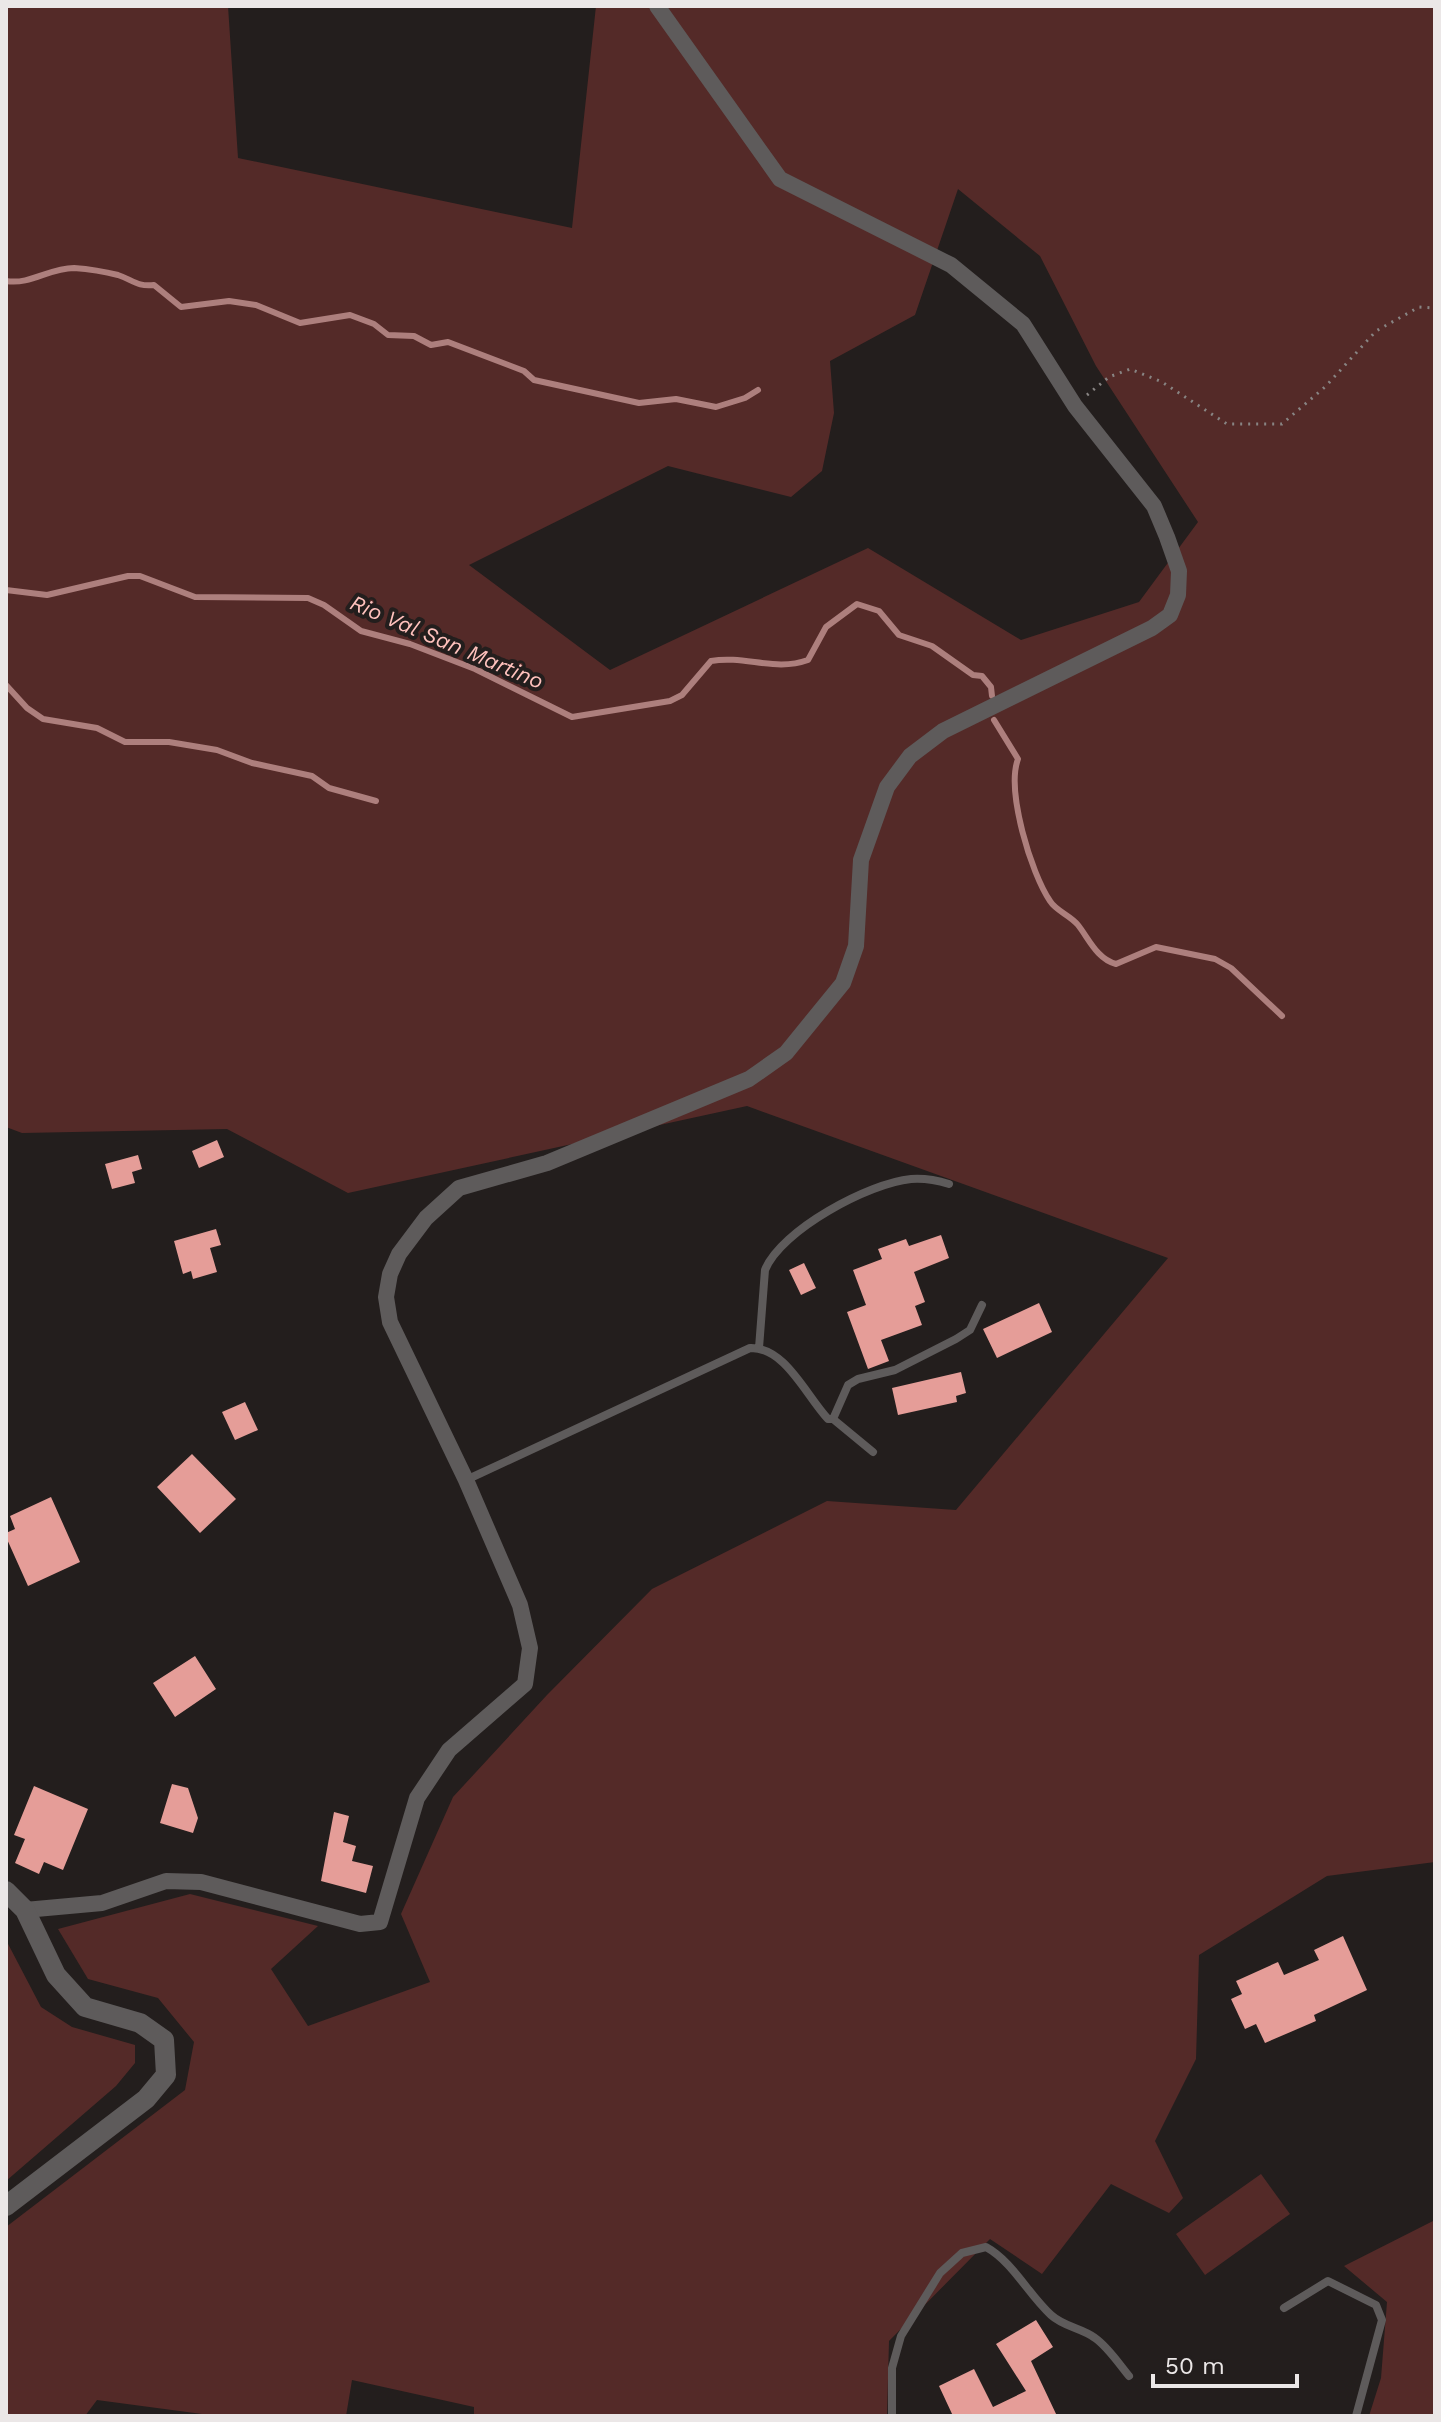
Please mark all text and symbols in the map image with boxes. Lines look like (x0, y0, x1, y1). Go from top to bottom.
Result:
water label: Rio Val San Martino (347, 590, 547, 694)
scale bar (1153, 2338, 1297, 2388)
text: 50 m (1165, 2352, 1225, 2380)

